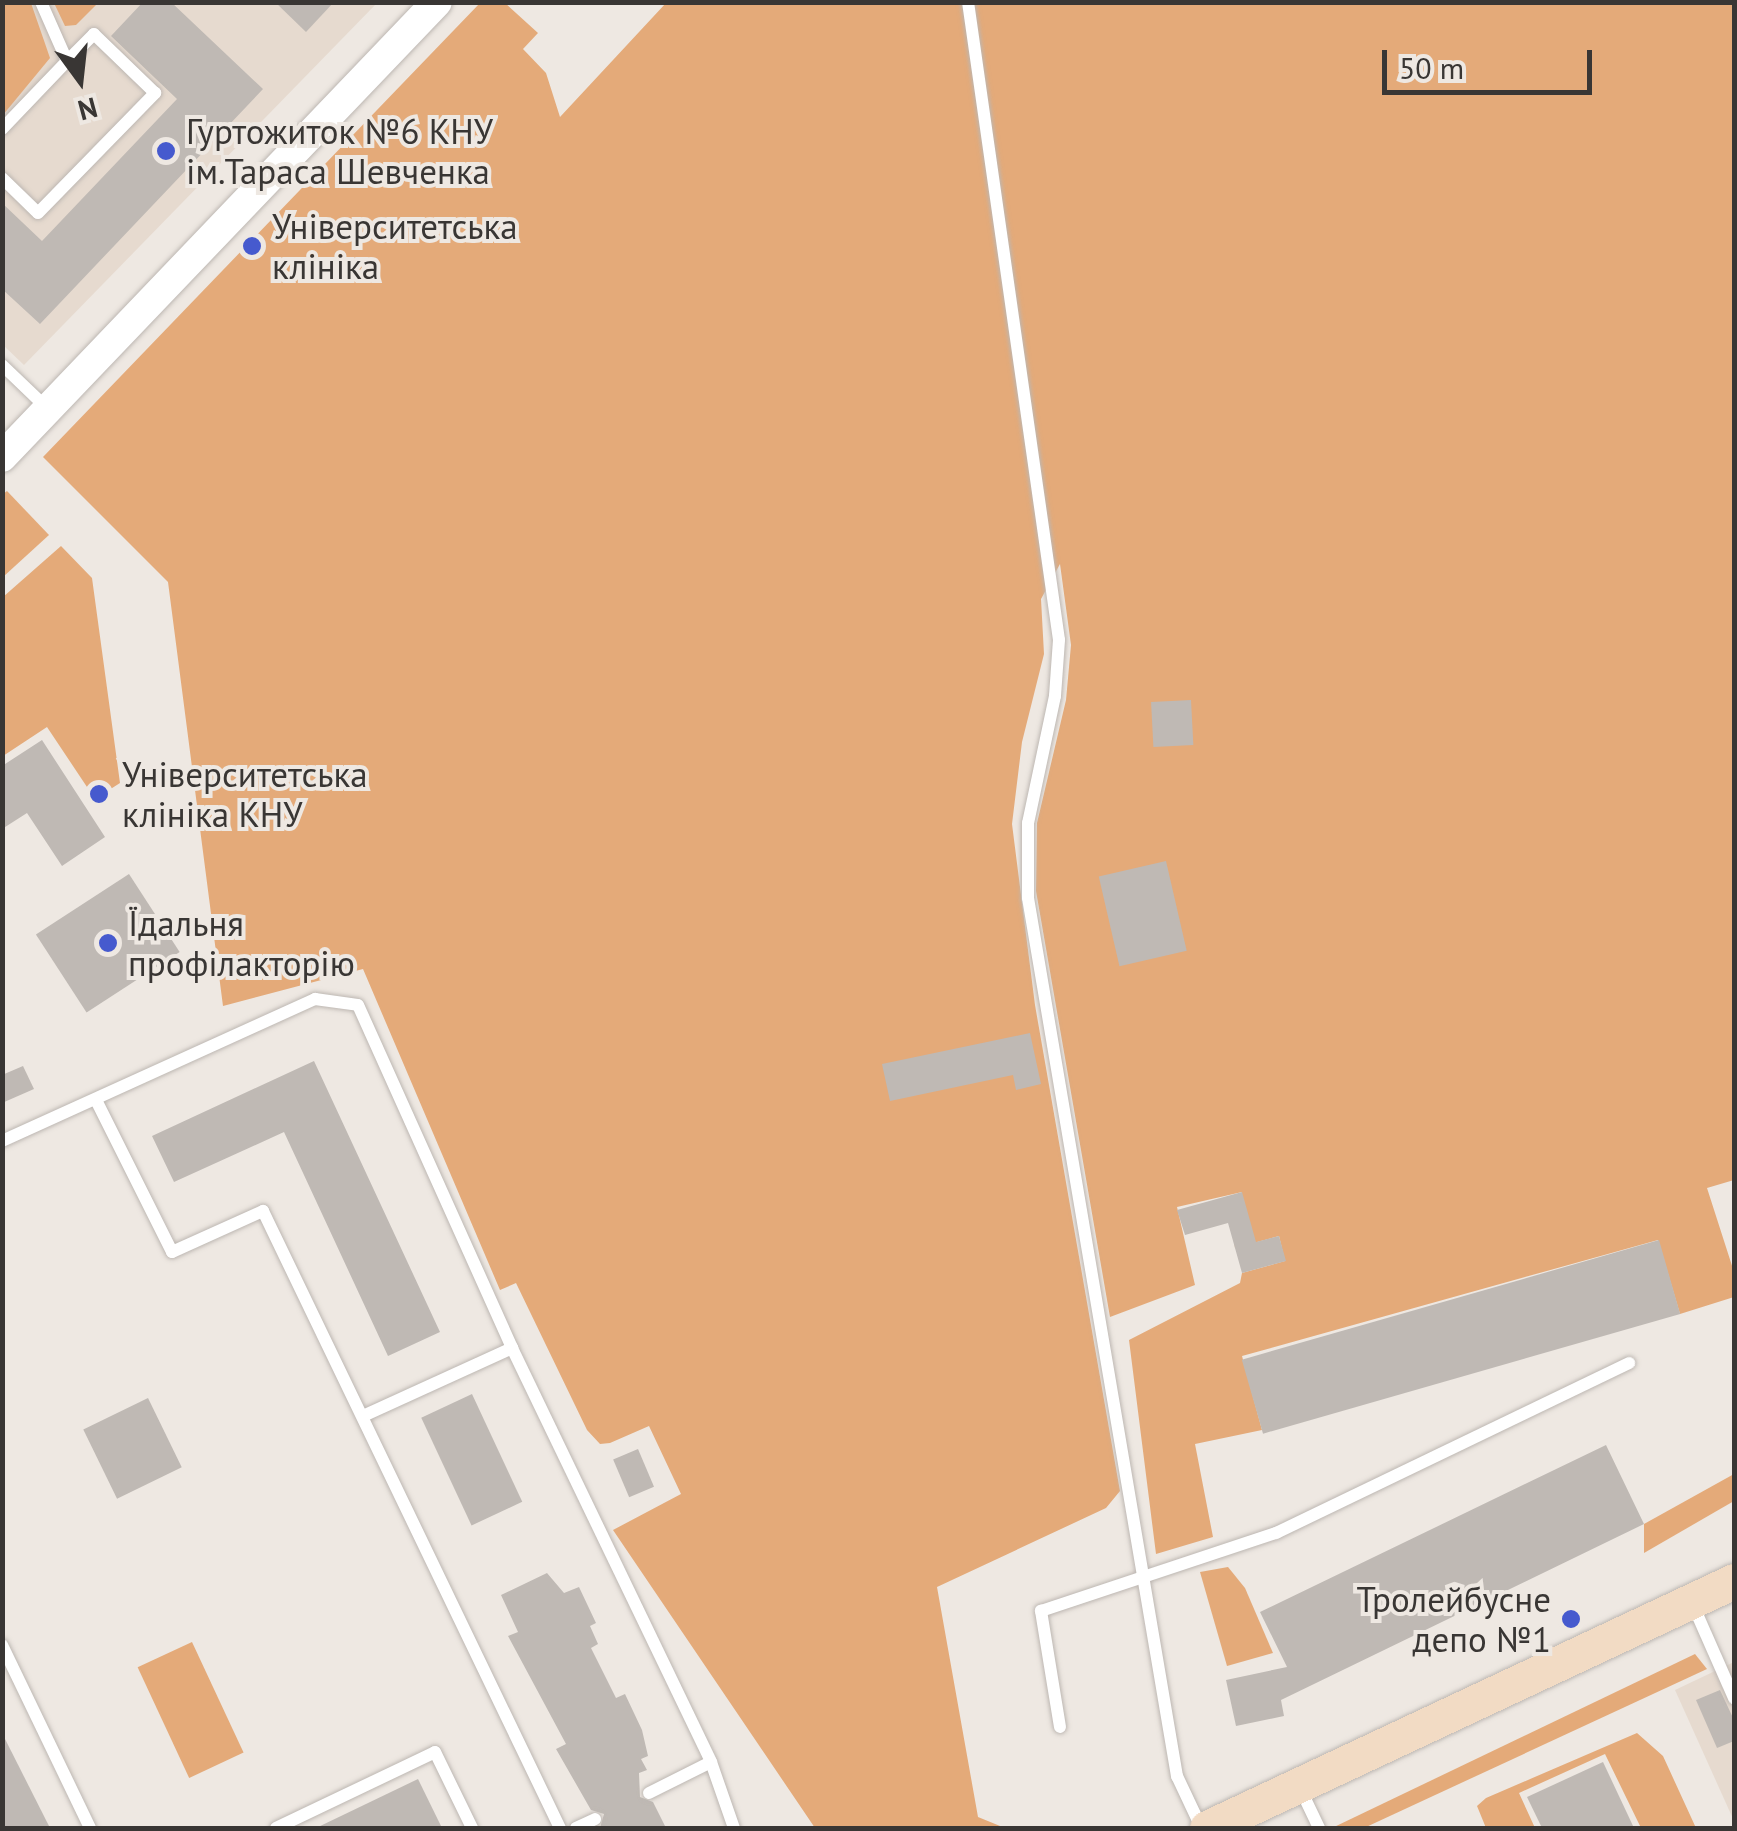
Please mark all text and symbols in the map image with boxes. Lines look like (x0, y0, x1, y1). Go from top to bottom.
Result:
north arrow (30, 30, 130, 130)
scale bar (1387, 30, 1597, 92)
text: 50 m (1399, 48, 1464, 87)
text: N (74, 89, 102, 130)
place label: Гуртожиток №6 КНУ ім.Тараса Шевченка (186, 110, 493, 192)
marker: Гуртожиток №6 КНУ ім.Тараса Шевченка (155, 140, 177, 162)
place label: Університетська клініка (272, 205, 518, 287)
marker: Університетська клініка (241, 235, 263, 257)
place label: Університетська клініка КНУ (122, 753, 368, 835)
marker: Університетська клініка КНУ (86, 781, 112, 807)
place label: Їдальня профілакторію (128, 902, 355, 984)
marker: Їдальня профілакторію (97, 932, 119, 954)
place label: Тролейбусне депо №1 (1357, 1578, 1551, 1660)
marker: Тролейбусне депо №1 (1560, 1608, 1582, 1630)

